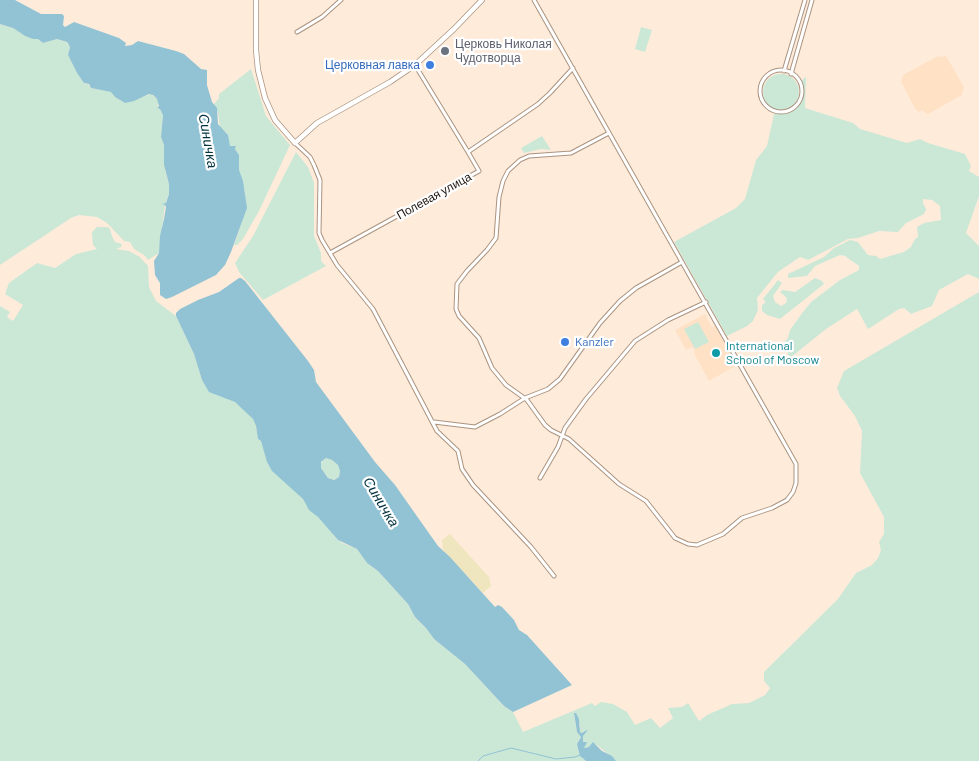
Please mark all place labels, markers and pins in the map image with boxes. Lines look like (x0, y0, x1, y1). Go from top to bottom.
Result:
place label: Церковь Николая Чудотворца (455, 37, 552, 65)
marker: Церковь Николая Чудотворца (439, 45, 451, 57)
place label: Церковная лавка (325, 58, 420, 72)
marker: Церковная лавка (424, 59, 436, 71)
place label: Kanzler (575, 335, 614, 349)
marker: Kanzler (559, 336, 571, 348)
place label: International School of Moscow (726, 339, 819, 367)
marker: International School of Moscow (710, 347, 722, 359)

